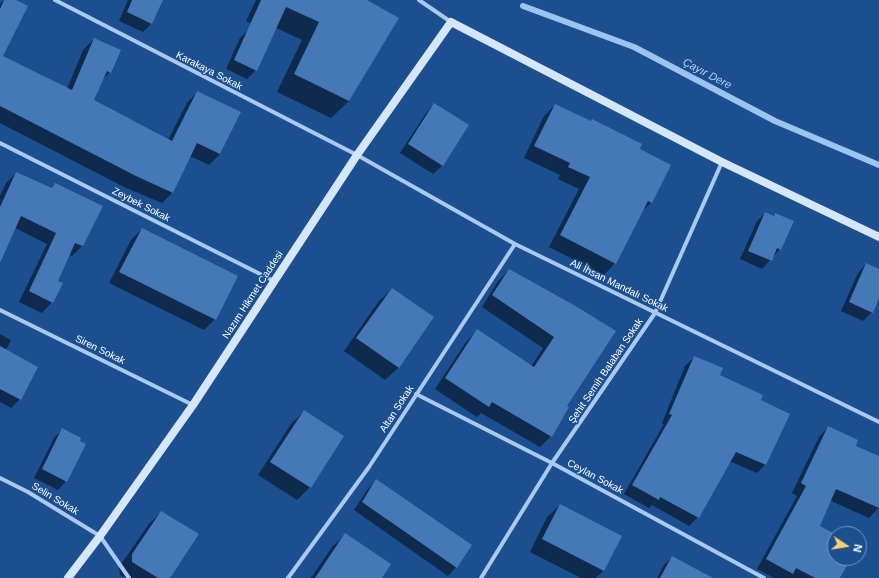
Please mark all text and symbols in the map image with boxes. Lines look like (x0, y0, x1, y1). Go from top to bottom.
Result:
street label: Karakaya Sokak (174, 49, 244, 93)
water label: Çayır Dere (680, 56, 734, 92)
street label: Zeybek Sokak (110, 185, 172, 225)
street label: Nazım Hikmet Caddesi (220, 249, 286, 341)
street label: Ali İhsan Mandalı Sokak (568, 257, 670, 315)
street label: Şehit Semih Balaban Sokak (566, 316, 646, 426)
street label: Siren Sokak (73, 333, 127, 367)
street label: Altan Sokak (377, 383, 417, 435)
street label: Ceylan Sokak (565, 457, 625, 497)
street label: Selin Sokak (29, 480, 81, 518)
north arrow (827, 526, 867, 566)
text: N (851, 543, 864, 553)

